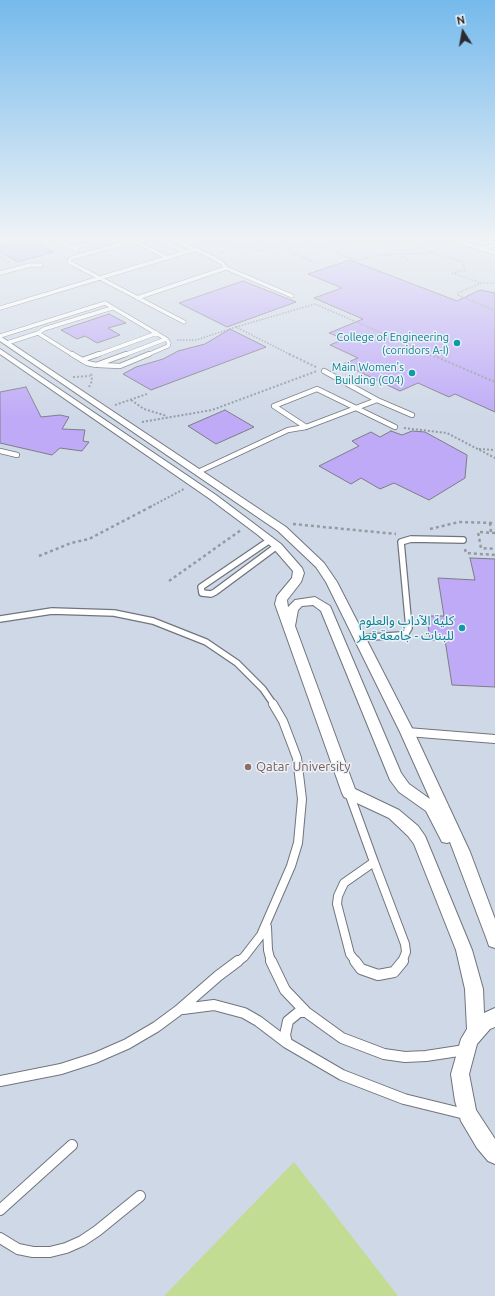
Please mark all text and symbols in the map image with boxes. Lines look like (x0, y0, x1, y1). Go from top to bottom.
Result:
north arrow (443, 12, 483, 52)
text: N (456, 14, 466, 27)
place label: College of Engineering (corridors A-I) (337, 330, 449, 356)
marker: College of Engineering (corridors A-I) (452, 338, 462, 348)
place label: Main Women's Building (C04) (332, 360, 404, 386)
marker: Main Women's Building (C04) (407, 368, 417, 378)
place label: كلية الآداب والعلوم للبنات - جامعة قطر (357, 613, 454, 644)
marker: كلية الآداب والعلوم للبنات - جامعة قطر (457, 623, 467, 633)
place label: Qatar University (256, 759, 350, 775)
marker: Qatar University (243, 762, 253, 772)

